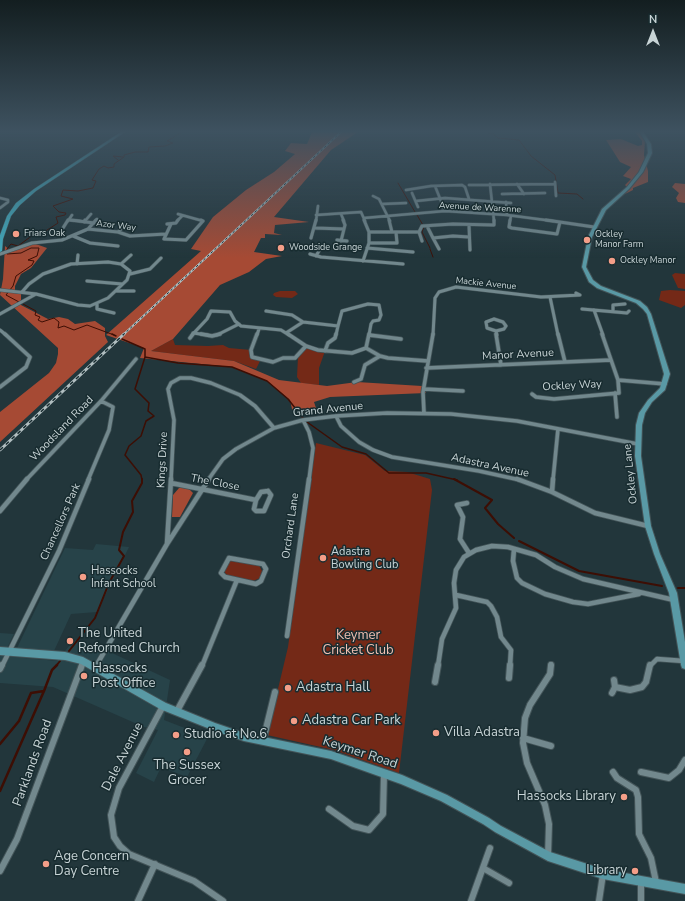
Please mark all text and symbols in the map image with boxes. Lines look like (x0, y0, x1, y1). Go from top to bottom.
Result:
north arrow (633, 12, 673, 52)
text: N (649, 12, 657, 27)
street label: Avenue de Warenne (439, 200, 521, 216)
street label: Azor Way (96, 218, 136, 234)
marker: Friars Oak (11, 229, 21, 239)
place label: Friars Oak (24, 229, 65, 239)
place label: Ockley Manor Farm (595, 230, 644, 251)
marker: Ockley Manor Farm (582, 235, 592, 245)
marker: Woodside Grange (276, 243, 286, 253)
place label: Woodside Grange (289, 243, 362, 253)
marker: Ockley Manor (607, 256, 617, 266)
place label: Ockley Manor (620, 256, 676, 266)
street label: Mackie Avenue (455, 275, 517, 293)
street label: Manor Avenue (482, 347, 554, 363)
street label: Ockley Way (542, 378, 602, 394)
street label: Woodsland Road (28, 394, 96, 464)
street label: Grand Avenue (292, 400, 364, 420)
street label: Kings Drive (155, 432, 171, 488)
street label: Ockley Lane (621, 443, 641, 505)
street label: Adastra Avenue (450, 451, 530, 481)
street label: The Close (189, 472, 241, 494)
street label: Chancellors Park (38, 481, 84, 563)
street label: Orchard Lane (280, 492, 302, 560)
place label: Adastra Bowling Club (331, 545, 398, 571)
marker: Adastra Bowling Club (318, 553, 328, 563)
place label: Hassocks Infant School (91, 564, 156, 590)
marker: Hassocks Infant School (78, 572, 88, 582)
place label: The United Reformed Church (78, 626, 180, 657)
park label: Keymer Cricket Club (322, 628, 394, 659)
marker: The United Reformed Church (65, 636, 75, 646)
place label: Hassocks Post Office (92, 661, 155, 692)
marker: Hassocks Post Office (79, 671, 89, 681)
place label: Adastra Hall (296, 680, 370, 696)
marker: Adastra Hall (283, 683, 293, 693)
place label: Adastra Car Park (302, 713, 401, 729)
marker: Adastra Car Park (289, 716, 299, 726)
street label: Parklands Road (10, 717, 56, 809)
street label: Dale Avenue (99, 720, 147, 794)
place label: Villa Adastra (444, 725, 520, 741)
place label: Studio at No.6 (184, 727, 267, 743)
marker: Villa Adastra (431, 728, 441, 738)
marker: Studio at No.6 (171, 730, 181, 740)
street label: Keymer Road (321, 734, 399, 772)
marker: The Sussex Grocer (182, 747, 192, 757)
place label: The Sussex Grocer (154, 758, 220, 789)
place label: Hassocks Library (517, 789, 616, 805)
marker: Hassocks Library (619, 792, 629, 802)
place label: Age Concern Day Centre (54, 849, 129, 880)
marker: Age Concern Day Centre (41, 859, 51, 869)
place label: Library (586, 863, 627, 879)
marker: Library (630, 866, 640, 876)

